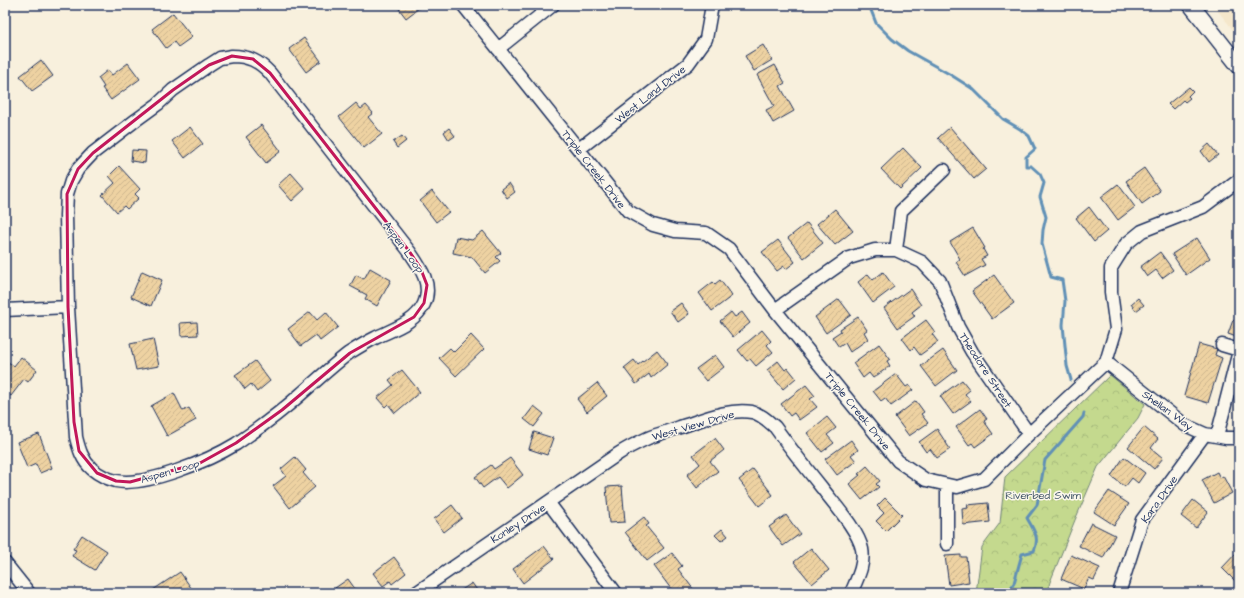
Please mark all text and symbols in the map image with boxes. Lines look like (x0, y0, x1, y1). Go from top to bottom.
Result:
street label: West Land Drive (612, 62, 689, 127)
street label: Triple Creek Drive (558, 127, 629, 212)
street label: Aspen Loop (380, 218, 427, 276)
street label: Theodore Street (956, 330, 1016, 411)
street label: Triple Creek Drive (821, 369, 894, 453)
street label: Shellan Way (1139, 387, 1196, 435)
street label: West View Drive (650, 407, 736, 444)
street label: Aspen Loop (139, 456, 201, 487)
street label: Kara Drive (1138, 472, 1181, 526)
park label: Riverbed Swim (1005, 488, 1081, 503)
street label: Konley Drive (488, 500, 549, 548)

